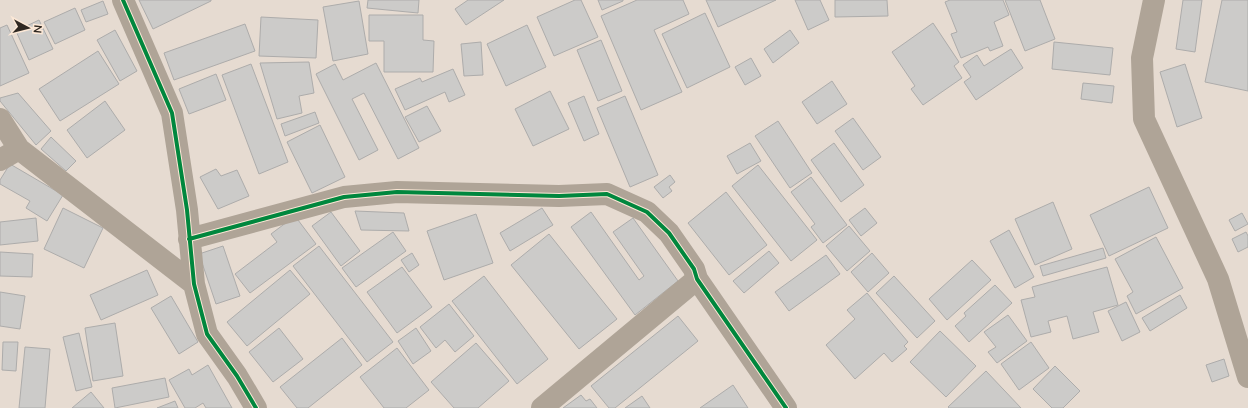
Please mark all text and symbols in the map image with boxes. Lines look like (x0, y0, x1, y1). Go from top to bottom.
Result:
north arrow (8, 8, 48, 48)
text: N (30, 24, 45, 34)

